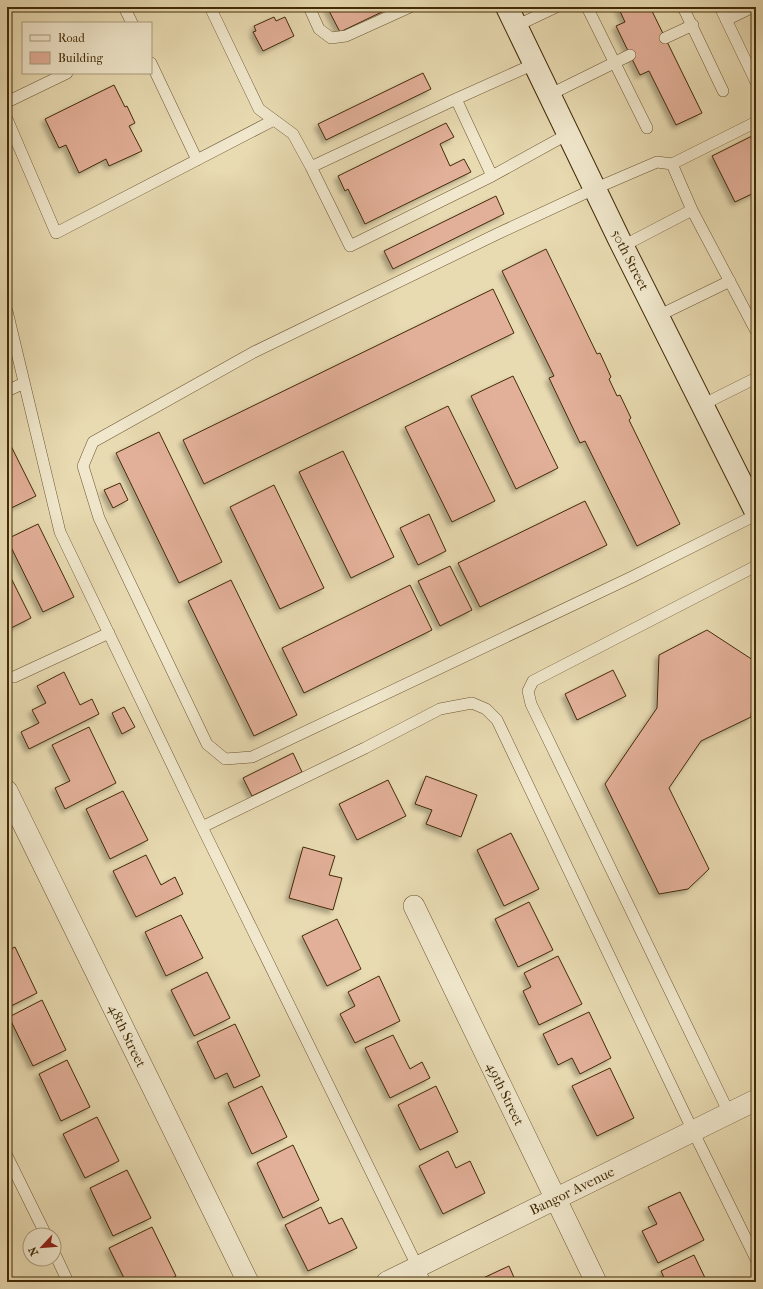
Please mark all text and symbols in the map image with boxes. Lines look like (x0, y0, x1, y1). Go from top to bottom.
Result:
legend (22, 22, 152, 74)
text: Road (58, 31, 85, 45)
text: Building (58, 51, 103, 65)
street label: 50th Street (607, 226, 653, 294)
street label: 48th Street (104, 1002, 150, 1070)
street label: 49th Street (482, 1060, 528, 1128)
street label: Bangor Avenue (527, 1163, 617, 1219)
north arrow (22, 1227, 62, 1267)
text: N (26, 1244, 41, 1258)

